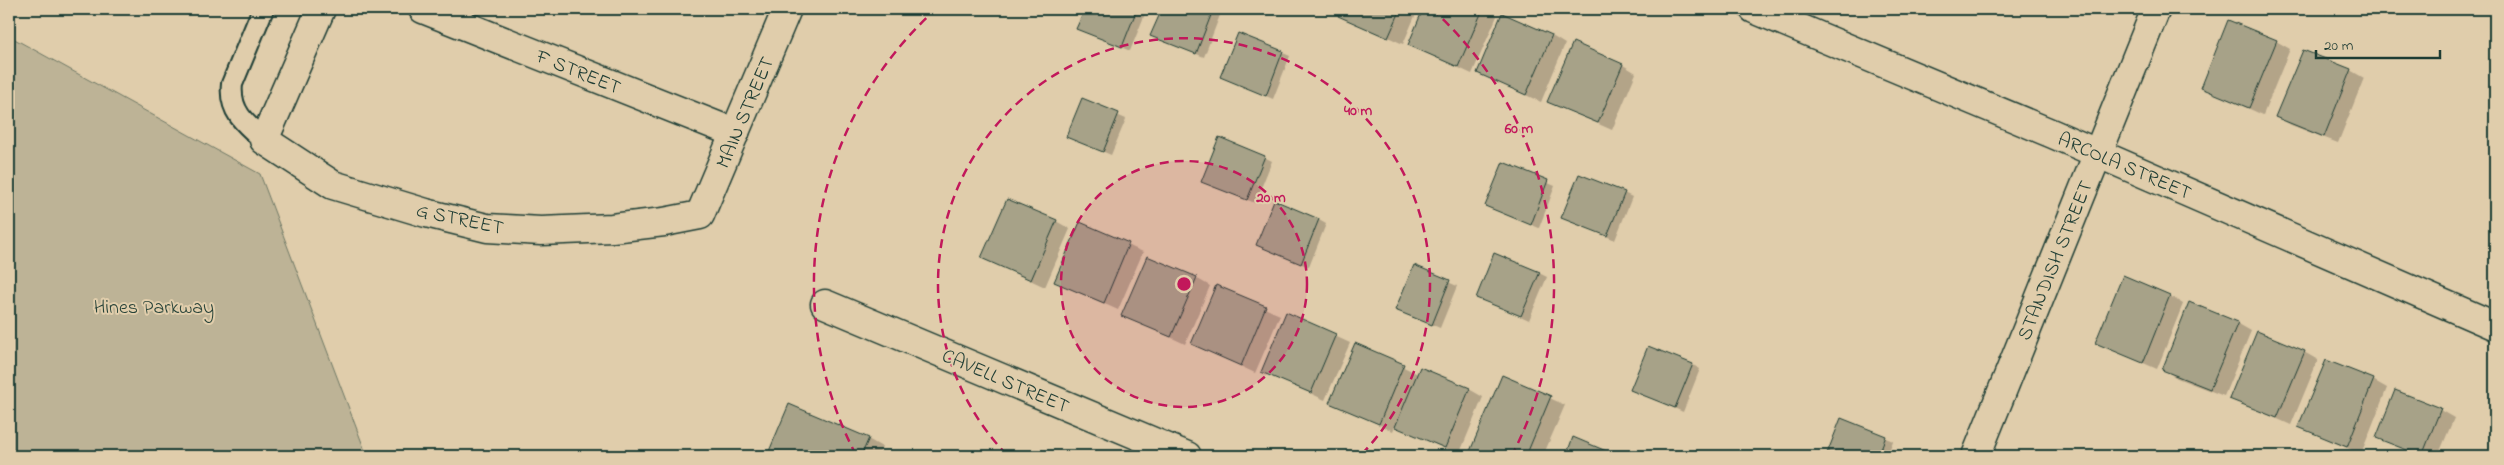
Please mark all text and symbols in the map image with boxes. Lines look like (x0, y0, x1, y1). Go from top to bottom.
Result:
scale bar (2316, 28, 2440, 60)
text: 20 m (2324, 35, 2354, 57)
street label: F STREET (530, 43, 625, 103)
street label: MAIN STREET (710, 53, 783, 173)
text: 40 m (1343, 100, 1372, 122)
text: 60 m (1504, 118, 1534, 140)
street label: ARCOLA STREET (2053, 126, 2195, 209)
street label: STANDISH STREET (2011, 177, 2102, 345)
text: 20 m (1255, 187, 1286, 209)
street label: G STREET (413, 197, 506, 244)
centre of rings (1175, 275, 1193, 293)
park label: Hines Parkway (94, 294, 214, 323)
street label: CAVELL STREET (937, 342, 1073, 422)

